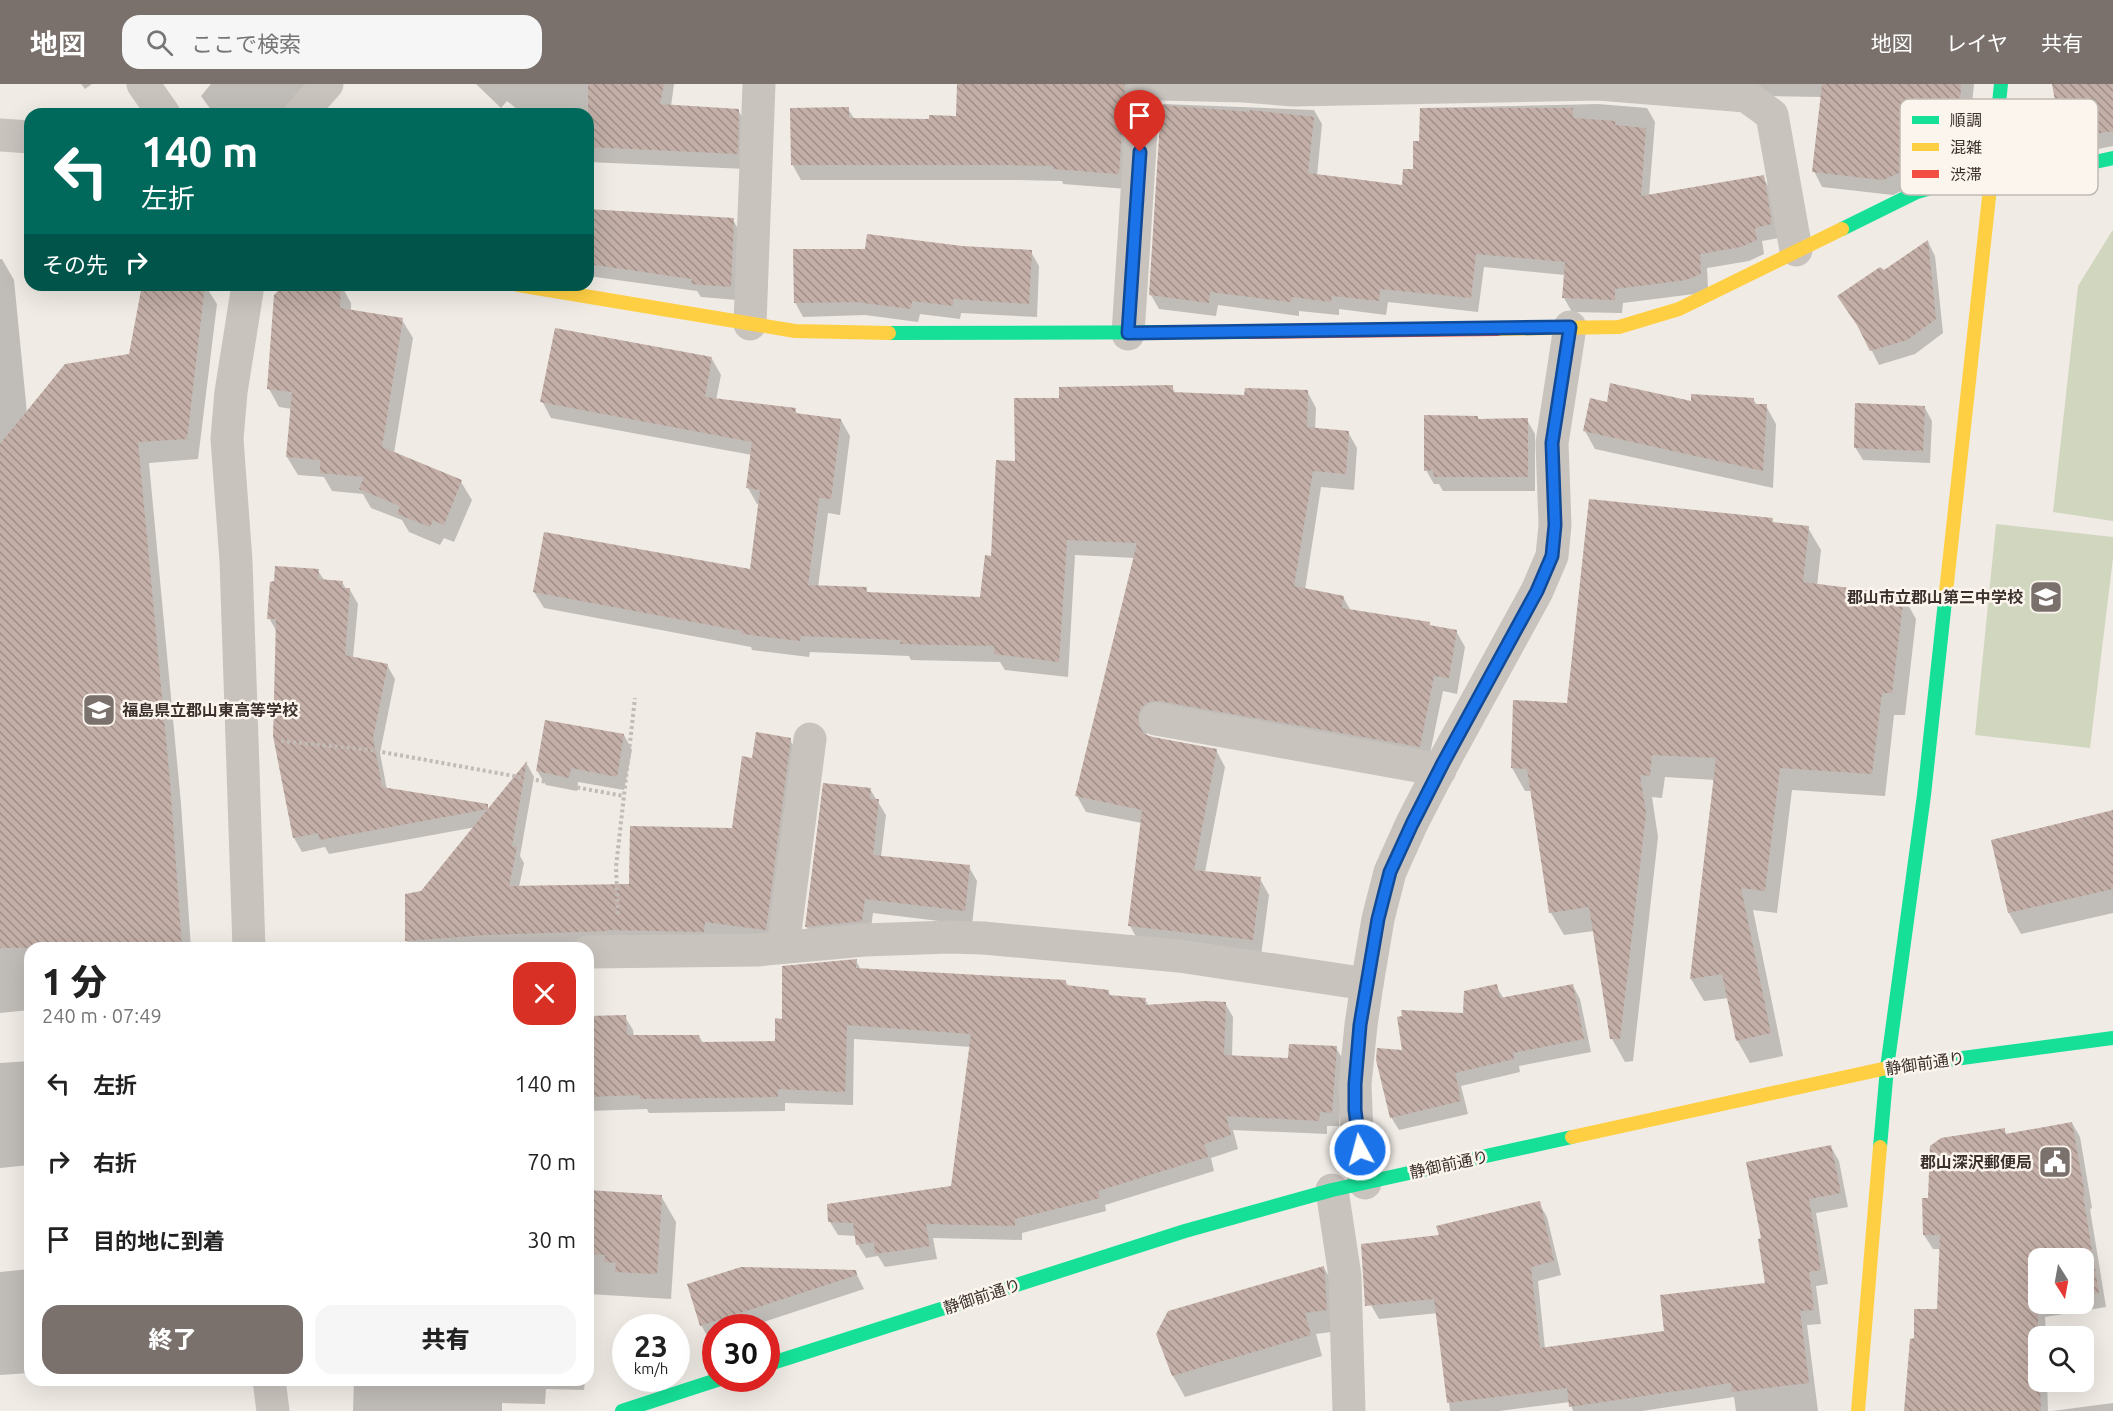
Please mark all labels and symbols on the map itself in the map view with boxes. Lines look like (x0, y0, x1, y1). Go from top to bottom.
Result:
pin (1114, 90, 1165, 152)
legend (1900, 99, 2098, 195)
text: 順調 (1950, 111, 1982, 129)
text: 混雑 (1950, 138, 1982, 156)
text: 渋滞 (1950, 165, 1982, 183)
school or university icon: 郡山市立郡山第三中学校 (2028, 579, 2064, 615)
place label: 郡山市立郡山第三中学校 (1847, 588, 2023, 606)
school or university icon: 福島県立郡山東高等学校 (81, 692, 117, 728)
place label: 福島県立郡山東高等学校 (122, 701, 298, 719)
street label: 静御前通り (1884, 1049, 1966, 1077)
position arrow (1328, 1118, 1392, 1182)
public building icon: 郡山深沢郵便局 (2037, 1144, 2073, 1180)
street label: 静御前通り (1408, 1147, 1490, 1181)
place label: 郡山深沢郵便局 (1920, 1153, 2032, 1171)
north arrow (2028, 1248, 2094, 1314)
street label: 静御前通り (941, 1275, 1023, 1317)
speed limit sign: 30 (702, 1314, 780, 1392)

